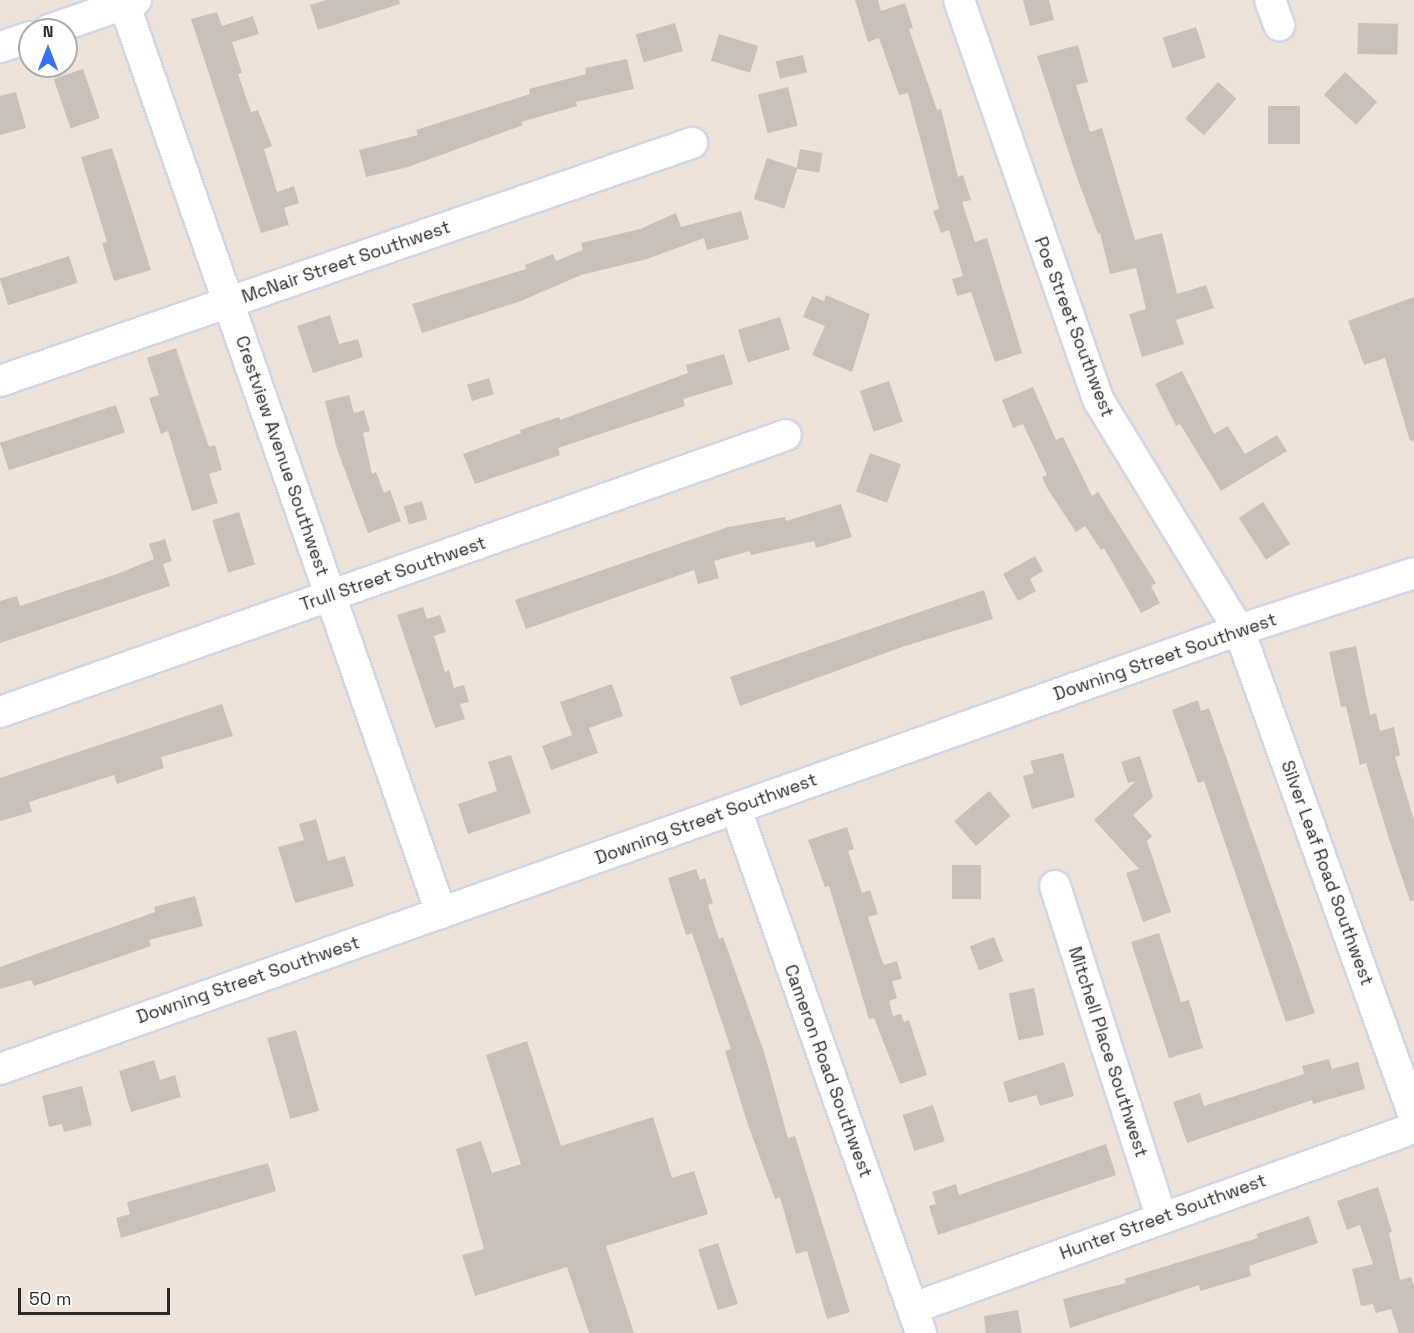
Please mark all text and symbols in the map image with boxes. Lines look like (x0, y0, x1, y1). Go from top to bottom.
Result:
north arrow (18, 18, 78, 78)
text: N (43, 21, 53, 42)
street label: McNair Street Southwest (239, 216, 453, 308)
street label: Poe Street Southwest (1030, 234, 1118, 420)
street label: Crestview Avenue Southwest (231, 333, 333, 579)
street label: Trull Street Southwest (297, 532, 489, 616)
street label: Downing Street Southwest (1051, 609, 1279, 705)
street label: Silver Leaf Road Southwest (1276, 758, 1378, 988)
street label: Downing Street Southwest (592, 769, 820, 869)
street label: Downing Street Southwest (134, 932, 362, 1028)
street label: Mitchell Place Southwest (1064, 944, 1152, 1160)
street label: Cameron Road Southwest (779, 962, 877, 1180)
street label: Hunter Street Southwest (1057, 1170, 1269, 1264)
scale bar (21, 1276, 172, 1314)
text: 50 m (29, 1287, 71, 1310)

